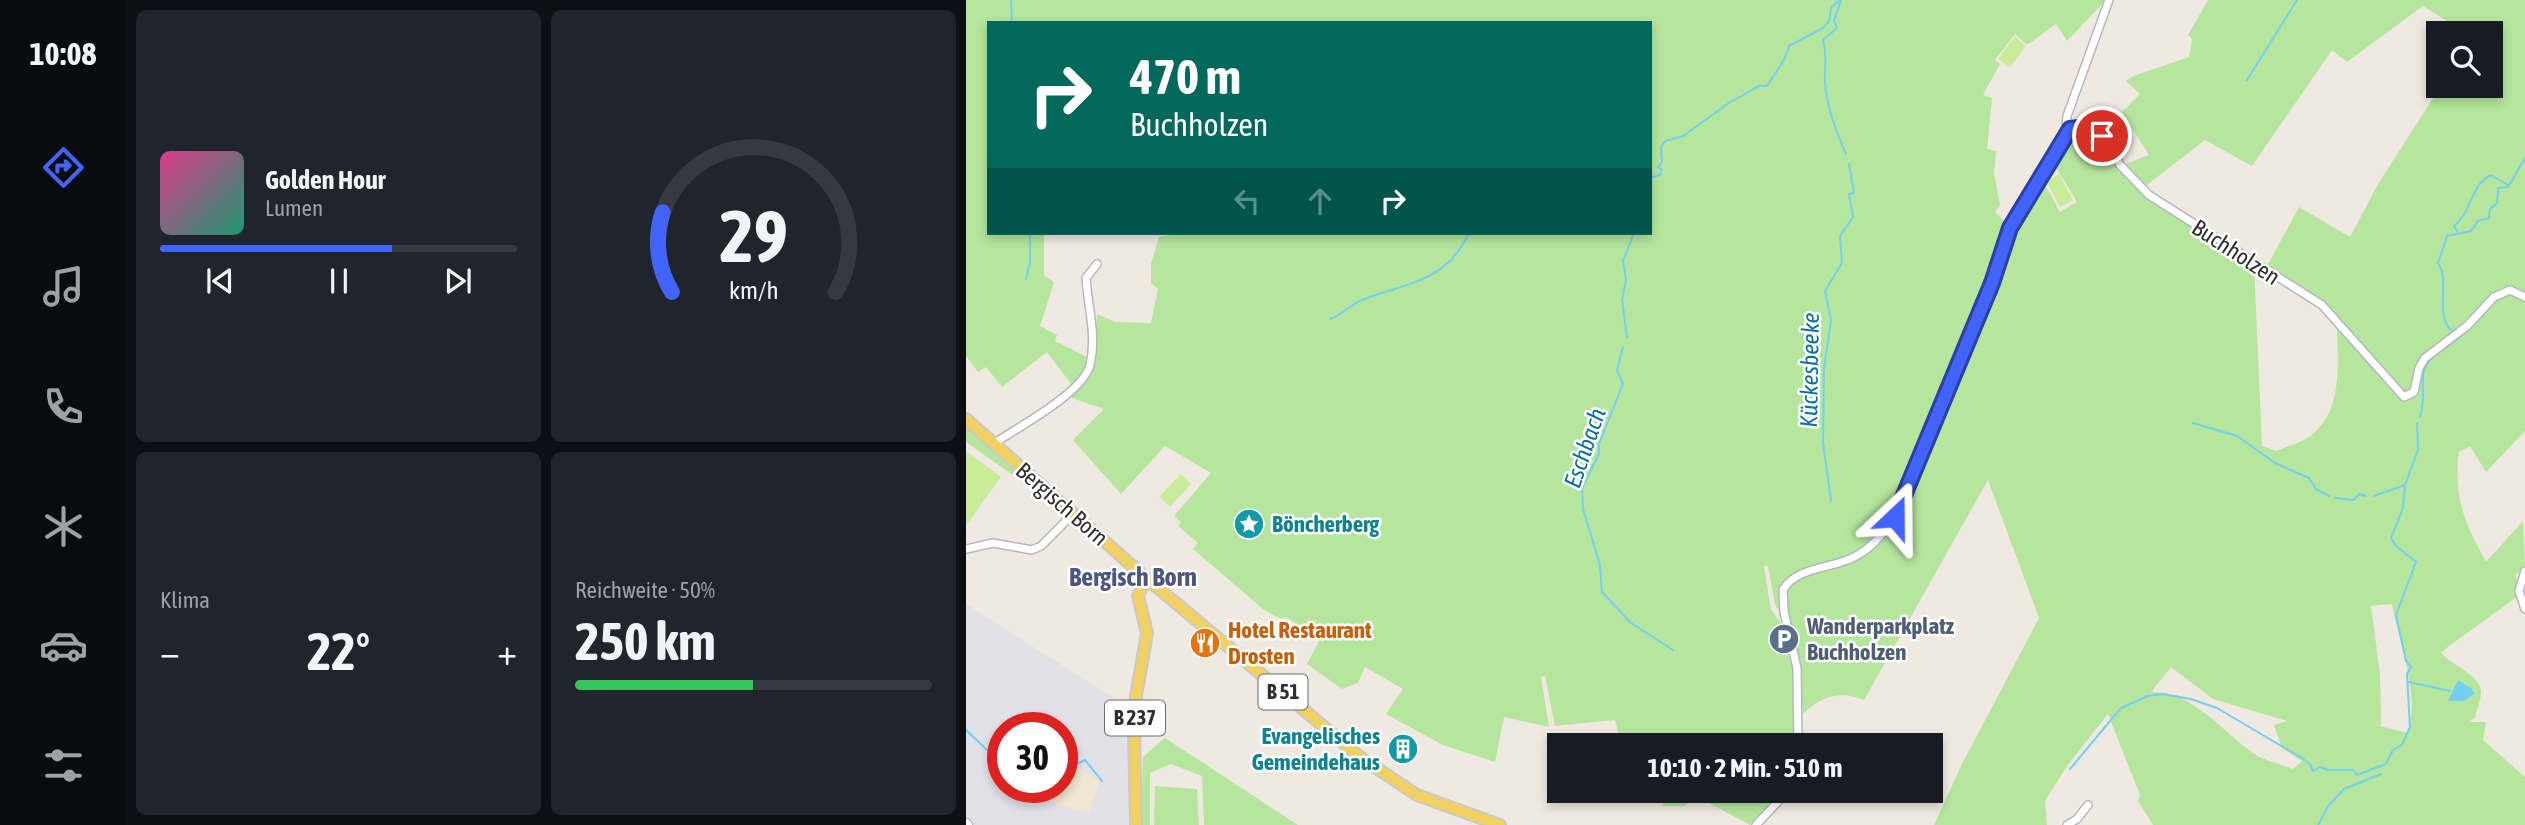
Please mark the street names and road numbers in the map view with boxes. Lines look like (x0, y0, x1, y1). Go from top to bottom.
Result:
street label: Buchholzen (2187, 214, 2285, 290)
street label: Bergisch Born (1011, 457, 1113, 551)
road number: B 51 (1258, 674, 1308, 710)
road number: B 237 (1105, 700, 1165, 736)

